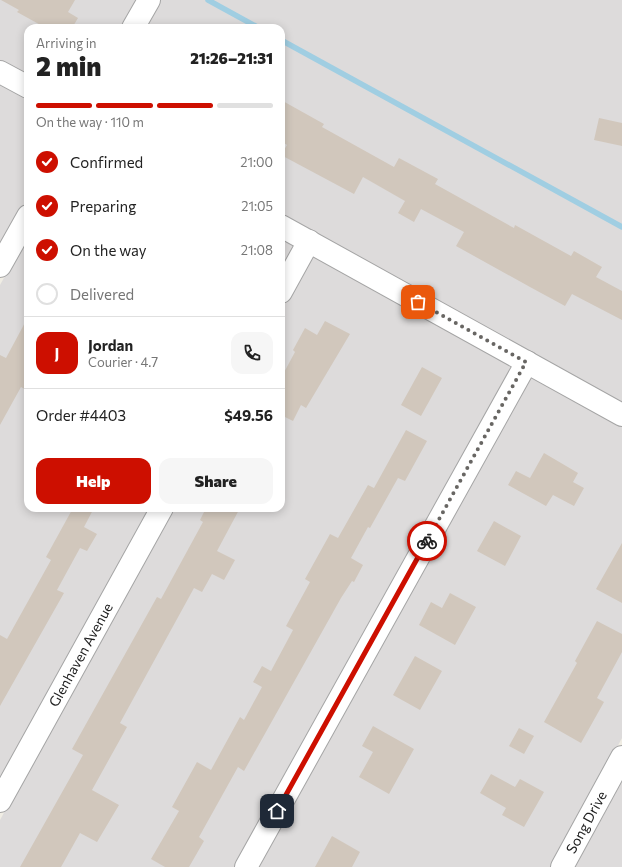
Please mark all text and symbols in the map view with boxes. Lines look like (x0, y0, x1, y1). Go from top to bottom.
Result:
text: Arriving in (36, 35, 96, 51)
text: 21:26–21:31 (190, 49, 273, 67)
text: 2 min (36, 50, 101, 81)
text: On the way · 110 m (36, 114, 144, 130)
icon: check (36, 151, 58, 173)
text: Confirmed (70, 153, 143, 171)
text: 21:00 (240, 154, 273, 170)
icon: check (36, 195, 58, 217)
text: Preparing (70, 197, 136, 215)
text: 21:05 (241, 198, 273, 214)
icon: check (36, 239, 58, 261)
text: On the way (70, 241, 147, 259)
text: 21:08 (241, 242, 273, 258)
text: Delivered (70, 285, 134, 303)
pin (401, 285, 435, 319)
icon: bag (407, 291, 429, 313)
button: phone (231, 332, 273, 374)
text: Jordan (88, 336, 133, 354)
text: J (55, 344, 59, 362)
text: Courier · 4.7 (88, 354, 158, 370)
text: Order #4403 (36, 406, 126, 424)
text: $49.56 (224, 406, 273, 424)
button: Help (36, 458, 151, 504)
button: Share (159, 458, 273, 504)
courier (407, 521, 447, 561)
icon: bike (416, 530, 438, 552)
street label: Glenhaven Avenue (45, 600, 116, 710)
street label: Song Drive (562, 788, 610, 856)
pin (260, 794, 294, 828)
icon: home (266, 800, 288, 822)

